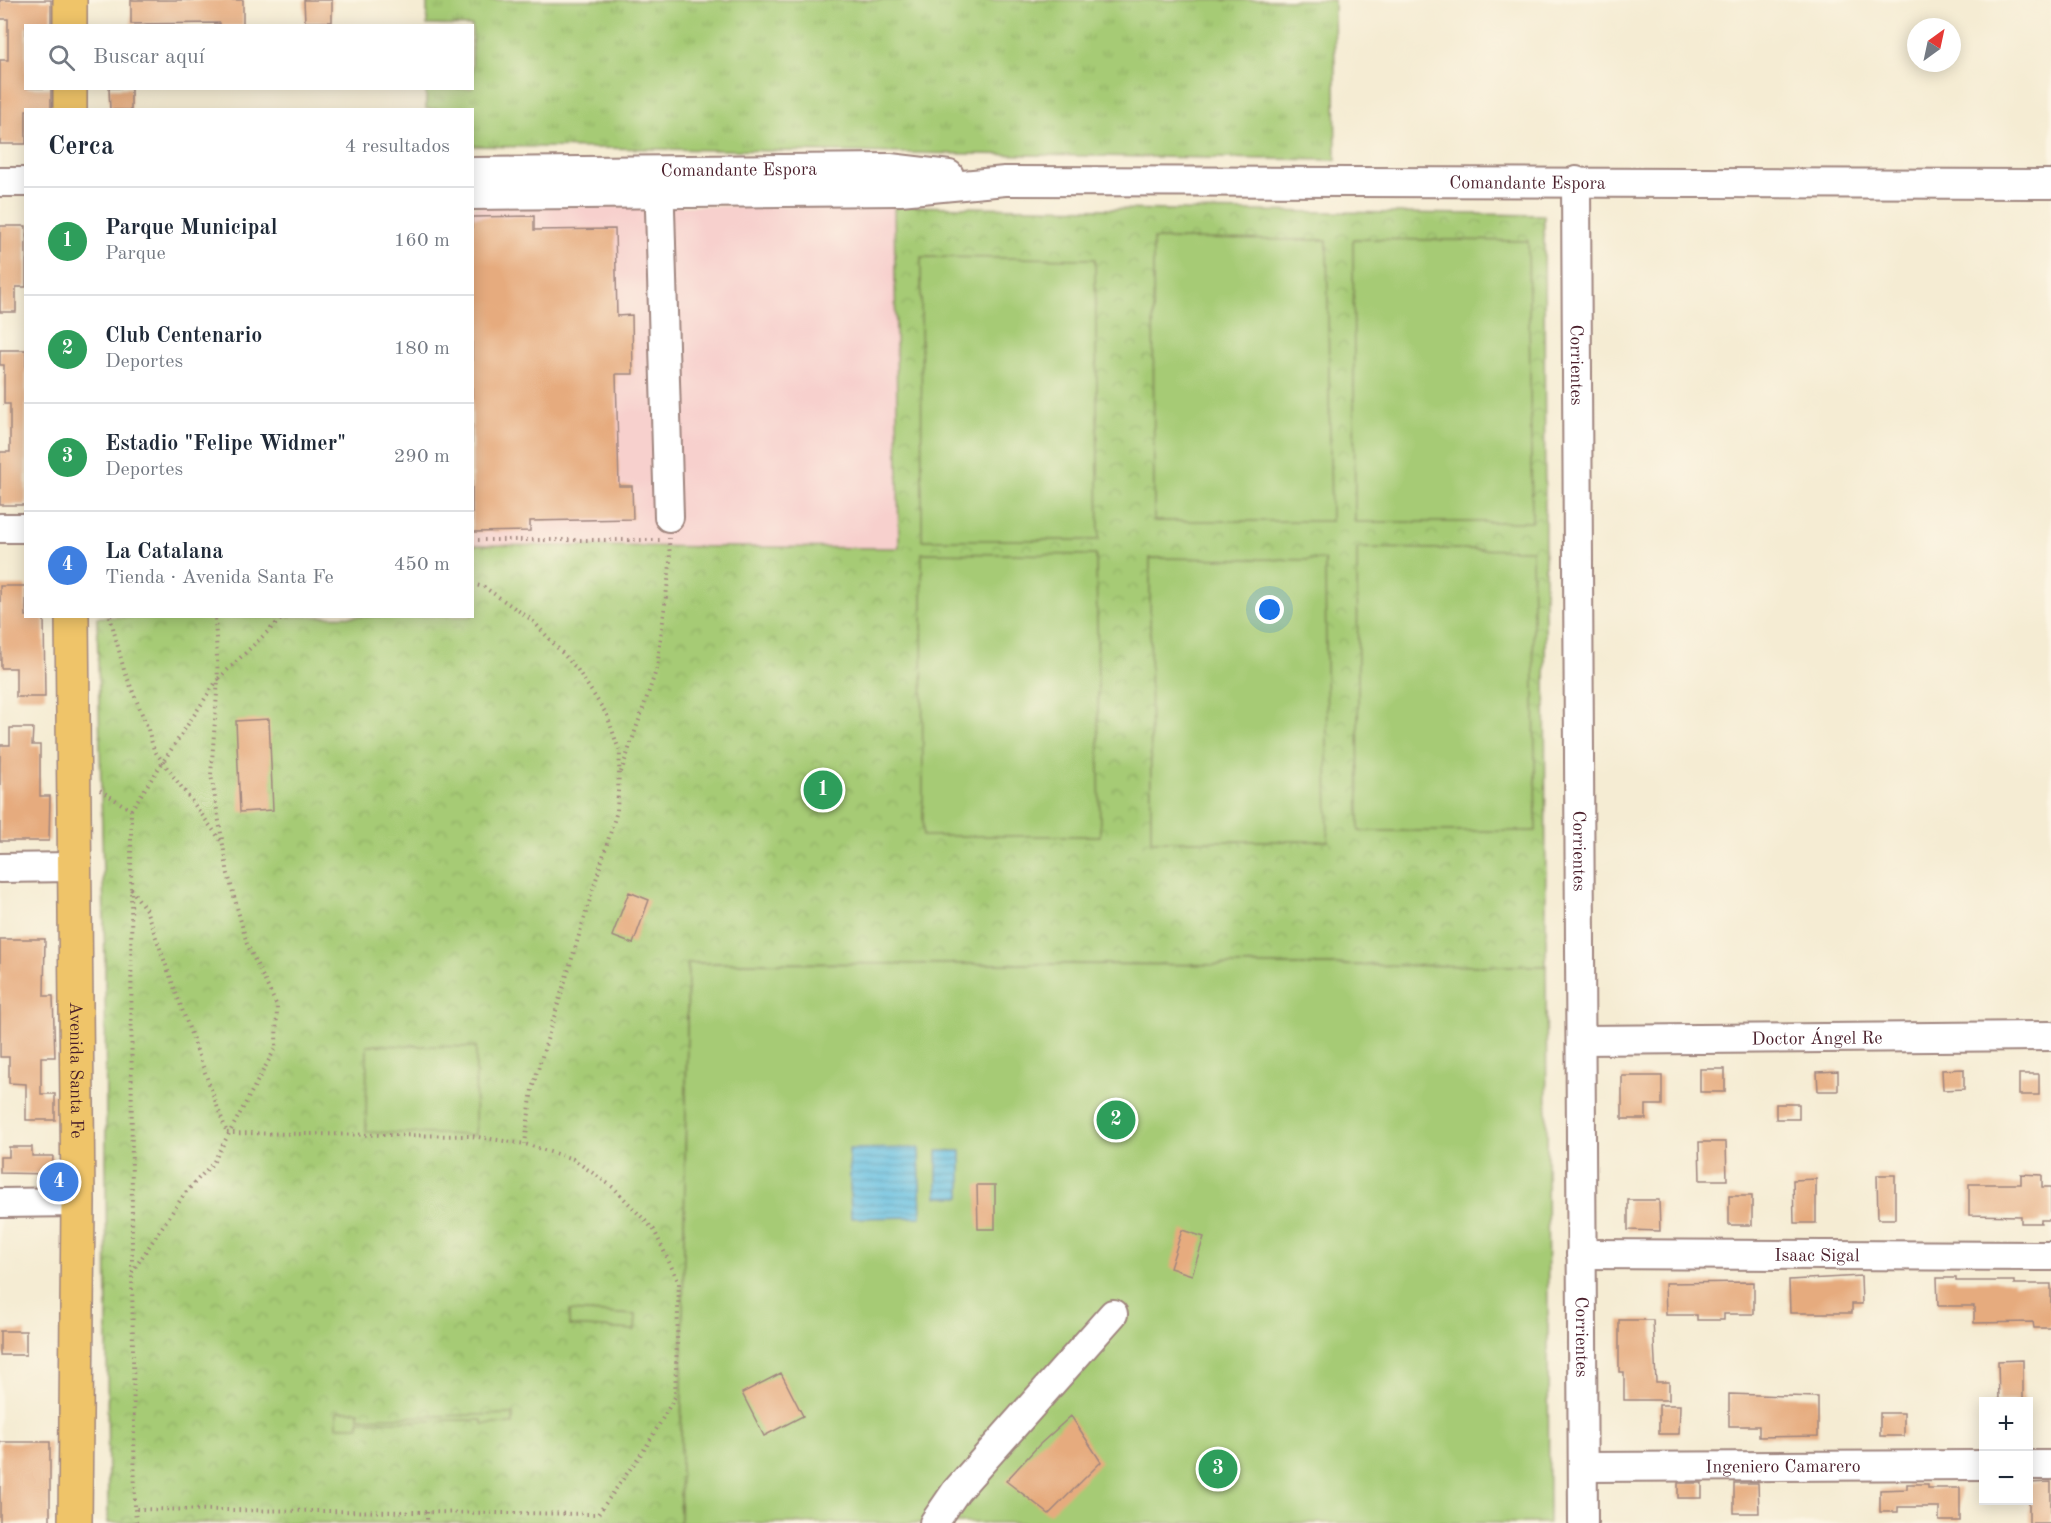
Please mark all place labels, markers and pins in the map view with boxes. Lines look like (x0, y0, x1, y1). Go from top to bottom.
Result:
pin: 1 (804, 768, 842, 812)
pin: 2 (1096, 1098, 1136, 1142)
pin: 4 (40, 1160, 78, 1204)
pin: 3 (1198, 1446, 1238, 1492)

